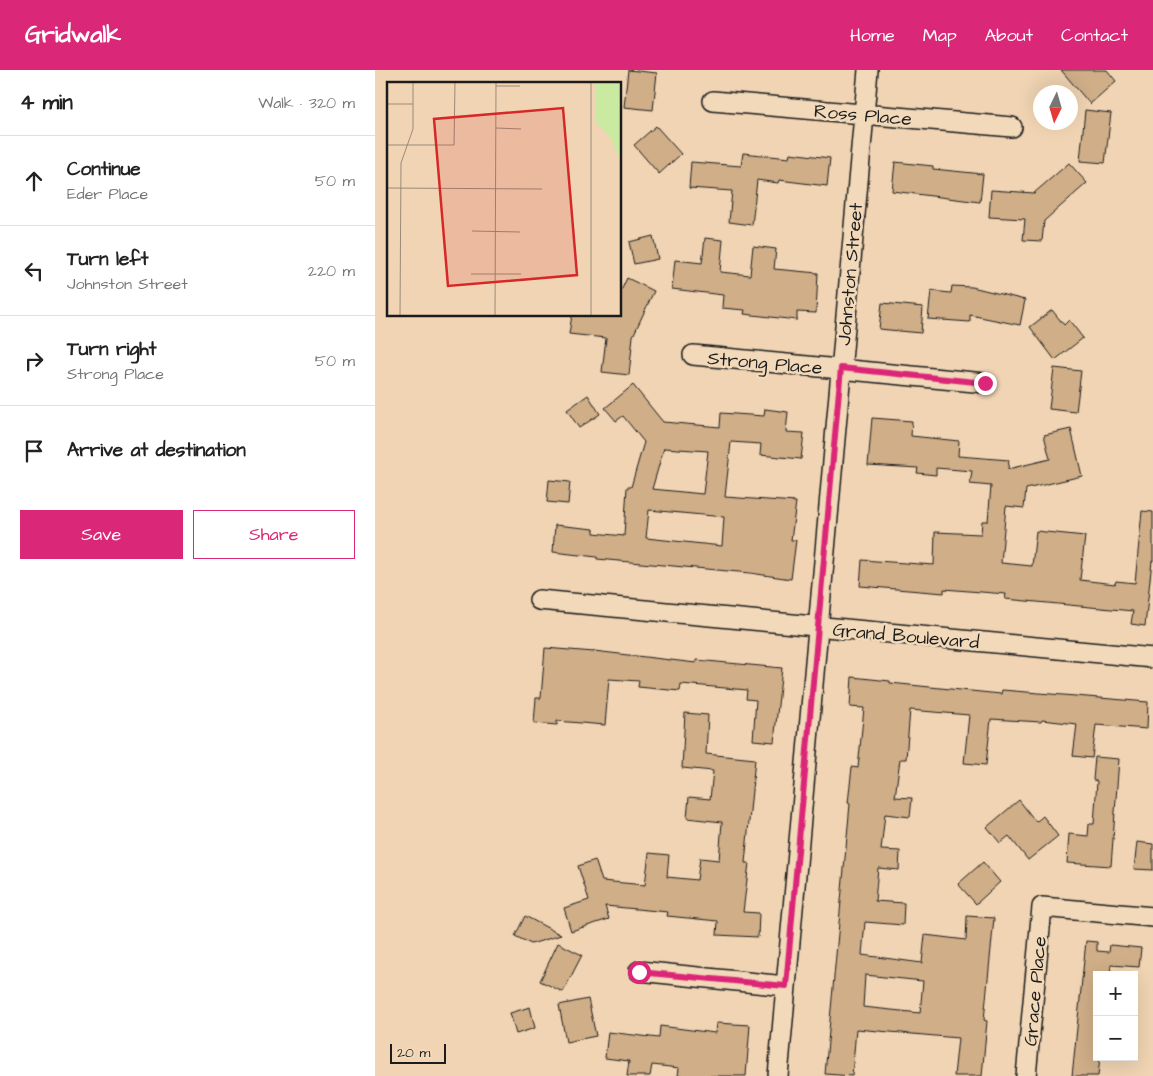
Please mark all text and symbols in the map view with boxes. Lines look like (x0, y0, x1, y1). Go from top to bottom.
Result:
text: Gridwalk (25, 18, 121, 52)
text: Home (850, 23, 895, 48)
text: Map (923, 23, 957, 48)
text: About (985, 23, 1033, 48)
text: Contact (1061, 23, 1128, 48)
inset map (387, 82, 621, 316)
north arrow (1033, 85, 1078, 130)
text: 4 min (20, 88, 73, 117)
text: Walk · 320 m (258, 92, 355, 114)
street label: Ross Place (813, 98, 913, 133)
text: Continue (67, 156, 141, 183)
icon: ahead (20, 167, 48, 195)
text: 50 m (315, 170, 355, 192)
text: Eder Place (67, 183, 148, 205)
street label: Johnston Street (831, 201, 870, 347)
text: Turn left (67, 246, 148, 273)
icon: left (20, 257, 48, 285)
text: 220 m (308, 260, 355, 282)
text: Johnston Street (67, 273, 188, 295)
text: Turn right (67, 336, 156, 363)
street label: Strong Place (706, 345, 823, 383)
icon: right (20, 347, 48, 375)
text: 50 m (315, 350, 355, 372)
text: Strong Place (67, 363, 164, 385)
route end (974, 372, 997, 395)
icon: arrive (20, 437, 48, 465)
text: Arrive at destination (67, 437, 246, 464)
button: Save (20, 510, 183, 559)
button: Share (193, 510, 355, 559)
street label: Grand Boulevard (831, 617, 981, 656)
street label: Grace Place (1017, 935, 1054, 1047)
route start (628, 961, 651, 984)
map controls (1093, 971, 1138, 1061)
button: + (1093, 971, 1138, 1016)
button: − (1093, 1016, 1138, 1061)
scale bar (390, 1041, 446, 1064)
text: 20 m (397, 1043, 430, 1063)

